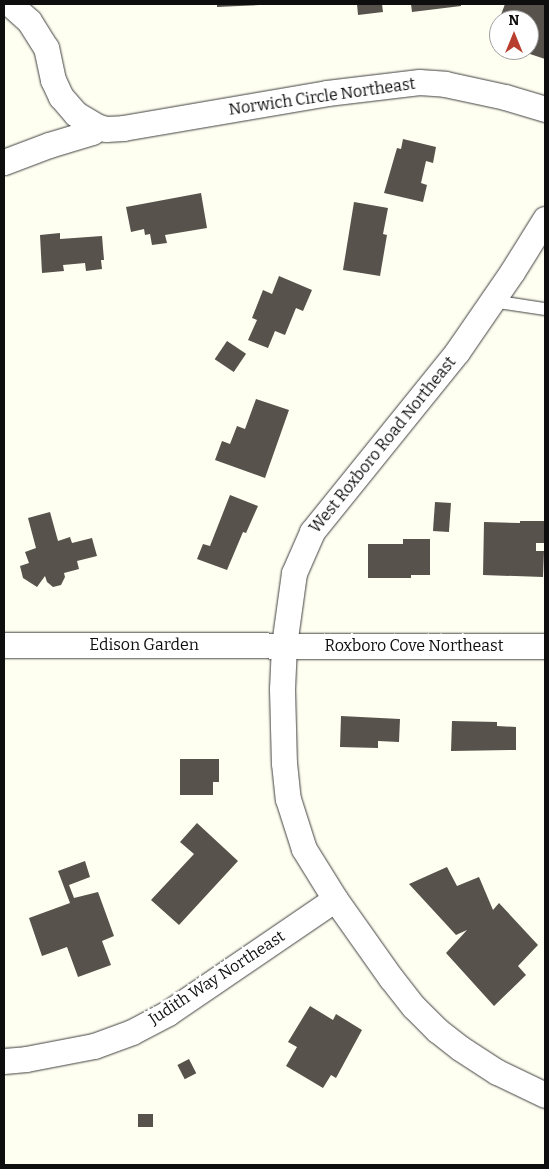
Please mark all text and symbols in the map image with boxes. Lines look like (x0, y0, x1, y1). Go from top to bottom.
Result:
north arrow (489, 10, 539, 60)
text: N (509, 12, 519, 29)
street label: Norwich Circle Northeast (227, 74, 417, 120)
street label: West Roxboro Road Northeast (306, 353, 460, 537)
street label: Edison Garden (89, 635, 199, 655)
street label: Roxboro Cove Northeast (324, 636, 504, 656)
street label: Judith Way Northeast (145, 927, 289, 1029)

